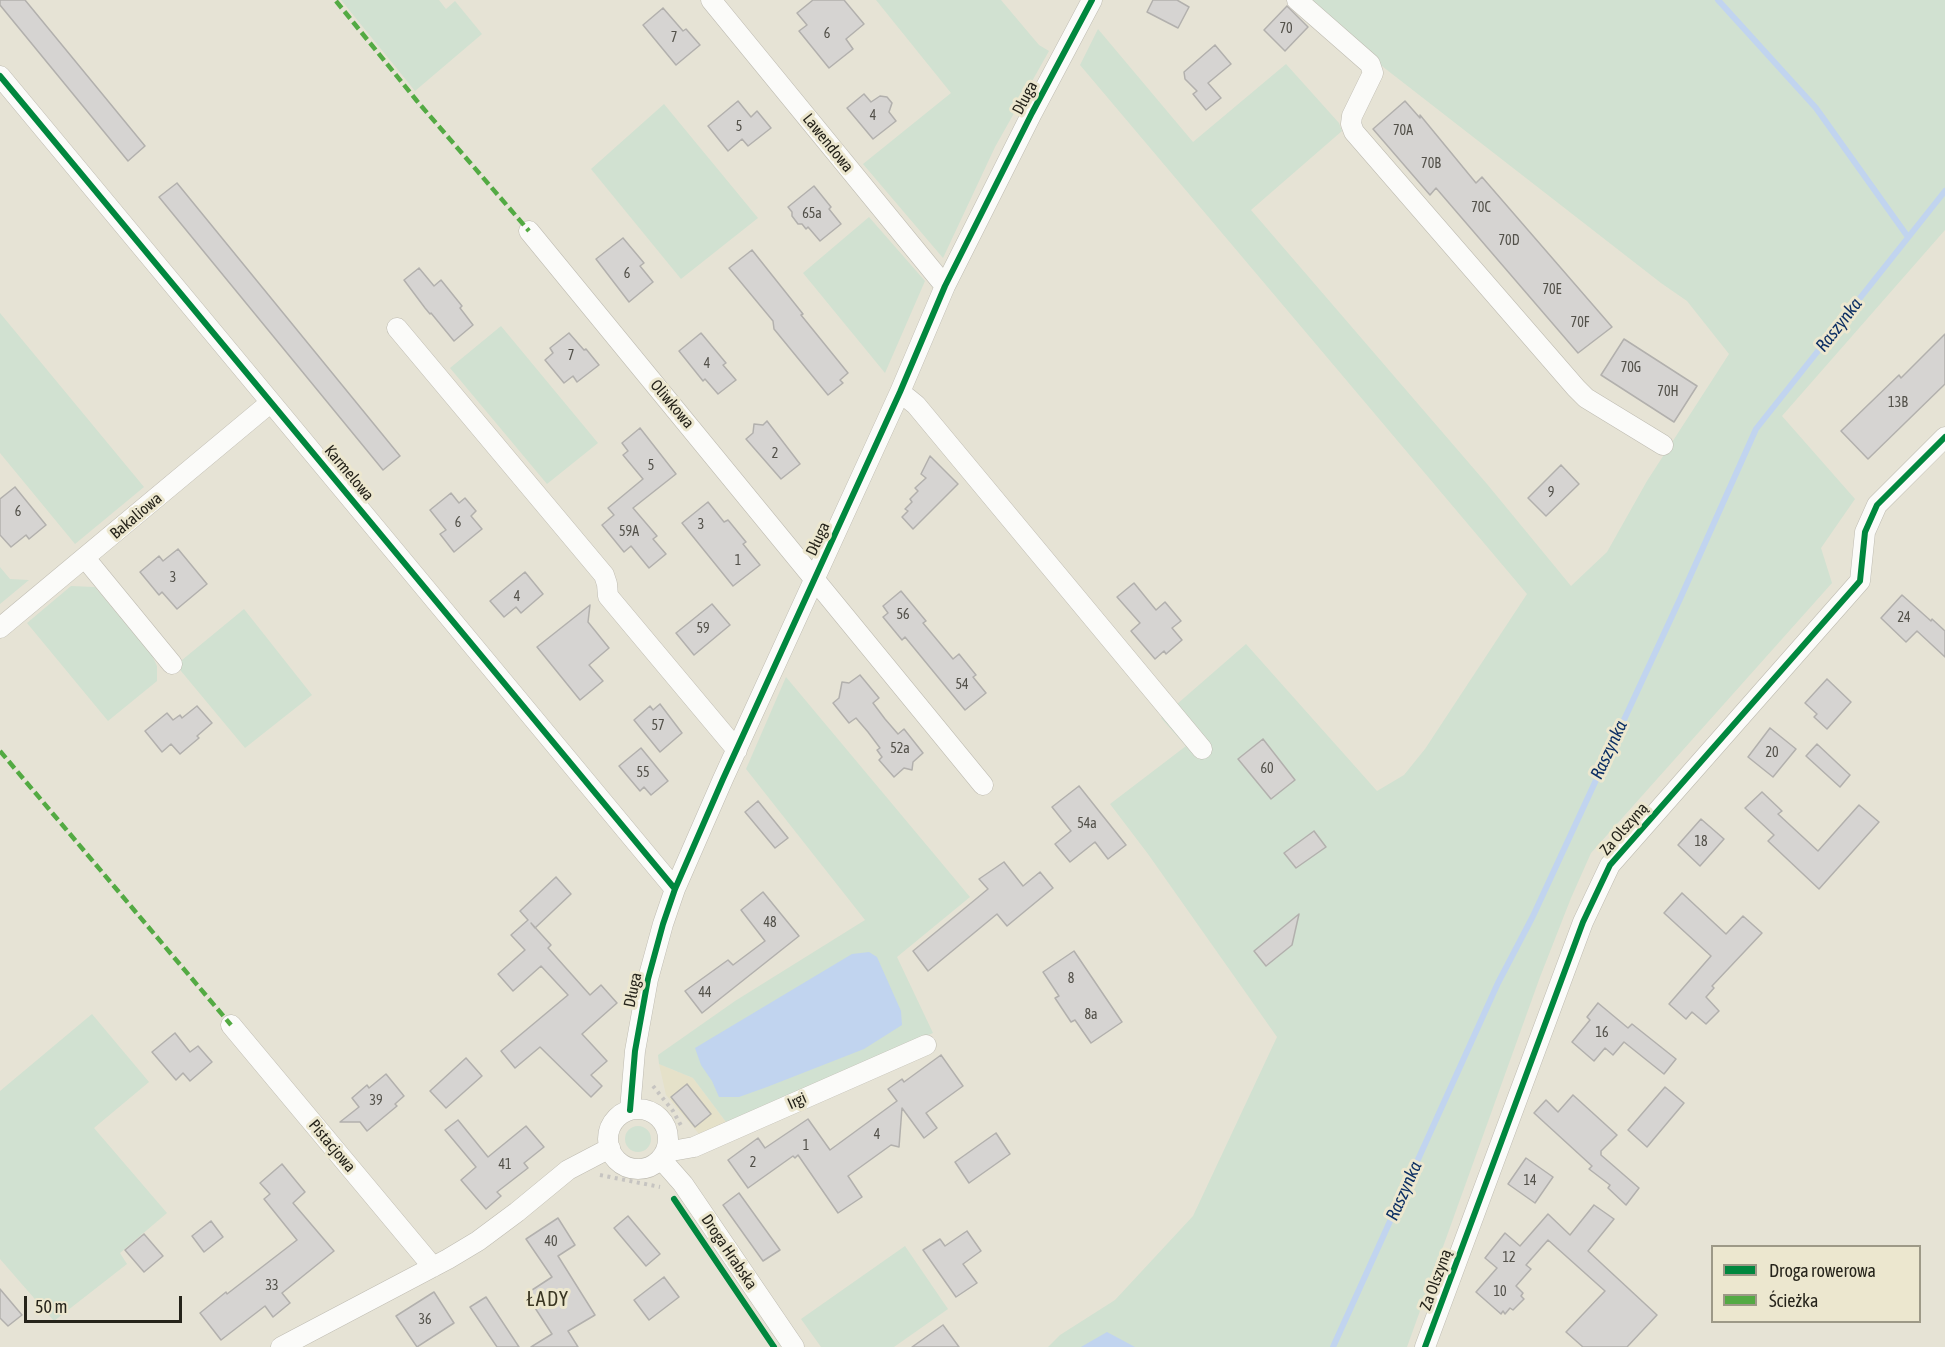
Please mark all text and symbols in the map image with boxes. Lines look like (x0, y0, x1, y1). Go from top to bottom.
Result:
house number: 70 (1279, 21, 1293, 37)
house number: 6 (824, 26, 830, 42)
house number: 7 (671, 30, 677, 46)
street label: Długa (1008, 78, 1042, 118)
house number: 4 (870, 108, 876, 124)
street label: Lawendowa (799, 110, 857, 176)
house number: 5 (736, 119, 742, 135)
house number: 70A (1393, 123, 1413, 139)
house number: 70B (1421, 156, 1441, 172)
house number: 70C (1471, 200, 1491, 216)
house number: 65a (802, 206, 822, 222)
house number: 70D (1499, 233, 1519, 249)
house number: 6 (624, 266, 630, 282)
house number: 70E (1542, 282, 1562, 298)
water label: Raszynka (1811, 294, 1867, 356)
house number: 70F (1571, 315, 1589, 331)
house number: 7 (568, 348, 574, 364)
house number: 4 (704, 356, 710, 372)
house number: 70G (1621, 360, 1641, 376)
street label: Oliwkowa (646, 376, 698, 432)
house number: 70H (1657, 384, 1679, 400)
house number: 13B (1888, 395, 1908, 411)
street label: Karmelowa (320, 441, 378, 505)
house number: 2 (772, 446, 778, 462)
house number: 5 (648, 458, 654, 474)
house number: 9 (1548, 485, 1554, 501)
street label: Bakaliowa (106, 489, 166, 543)
house number: 6 (15, 504, 21, 520)
house number: 6 (455, 515, 461, 531)
house number: 3 (698, 517, 704, 533)
street label: Długa (802, 519, 834, 559)
house number: 59A (619, 524, 639, 540)
house number: 1 (735, 553, 741, 569)
house number: 3 (170, 570, 176, 586)
house number: 4 (514, 589, 520, 605)
house number: 56 (896, 607, 910, 623)
house number: 24 (1897, 610, 1911, 626)
house number: 59 (696, 621, 710, 637)
house number: 54 (955, 677, 969, 693)
water label: Raszynka (1586, 717, 1632, 783)
house number: 57 (651, 718, 665, 734)
house number: 52a (890, 741, 910, 757)
house number: 20 (1765, 745, 1779, 761)
house number: 60 (1260, 761, 1274, 777)
house number: 55 (636, 765, 650, 781)
street label: Za Olszyną (1596, 799, 1652, 859)
house number: 54a (1077, 816, 1097, 832)
house number: 18 (1694, 834, 1708, 850)
house number: 48 (763, 915, 777, 931)
street label: Długa (620, 971, 646, 1009)
house number: 8 (1068, 971, 1074, 987)
house number: 44 (698, 985, 712, 1001)
house number: 8a (1084, 1007, 1098, 1023)
house number: 16 (1595, 1025, 1609, 1041)
street label: Irgi (784, 1088, 810, 1114)
house number: 39 (369, 1093, 383, 1109)
street label: Pistacjowa (304, 1116, 360, 1176)
house number: 4 (874, 1127, 880, 1143)
house number: 1 (803, 1138, 809, 1154)
house number: 2 (750, 1155, 756, 1171)
house number: 41 (498, 1157, 512, 1173)
water label: Raszynka (1381, 1158, 1427, 1224)
house number: 14 (1523, 1173, 1537, 1189)
street label: Droga Hrabska (697, 1211, 761, 1293)
house number: 40 (544, 1234, 558, 1250)
legend (1711, 1245, 1921, 1323)
street label: Za Olszyną (1416, 1247, 1456, 1313)
house number: 12 (1502, 1250, 1516, 1266)
text: Droga rowerowa (1769, 1260, 1876, 1281)
house number: 33 (265, 1278, 279, 1294)
scale bar (27, 1284, 184, 1322)
house number: 10 (1493, 1284, 1507, 1300)
district label: ŁADY (526, 1288, 570, 1312)
text: Ścieżka (1769, 1290, 1818, 1311)
text: 50 m (35, 1296, 67, 1317)
house number: 36 (418, 1312, 432, 1328)

